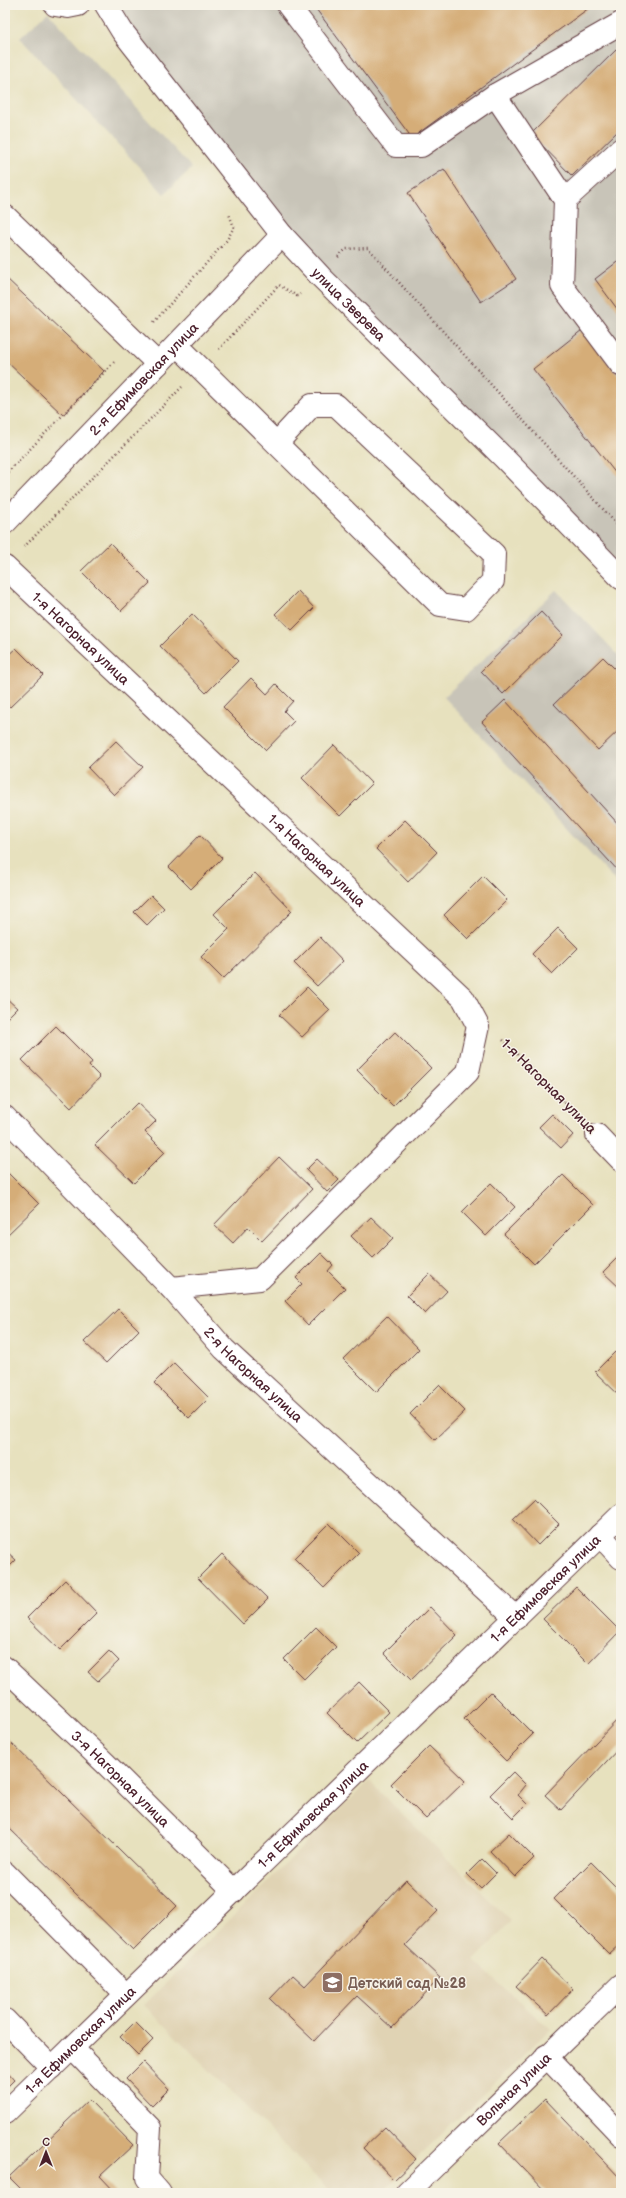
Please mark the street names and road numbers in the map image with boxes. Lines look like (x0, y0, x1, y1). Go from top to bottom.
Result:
street label: улица Зверева (308, 264, 389, 345)
street label: 2-я Ефимовская улица (86, 319, 203, 439)
street label: 1-я Нагорная улица (28, 589, 133, 689)
street label: 1-я Нагорная улица (264, 811, 369, 911)
street label: 1-я Нагорная улица (498, 1035, 600, 1138)
street label: 2-я Нагорная улица (200, 1324, 307, 1427)
street label: 1-я Ефимовская улица (487, 1531, 605, 1646)
street label: 3-я Нагорная улица (67, 1727, 173, 1832)
street label: 1-я Ефимовская улица (254, 1757, 372, 1872)
street label: 1-я Ефимовская улица (22, 1982, 140, 2098)
street label: Вольная улица (473, 2049, 556, 2130)

